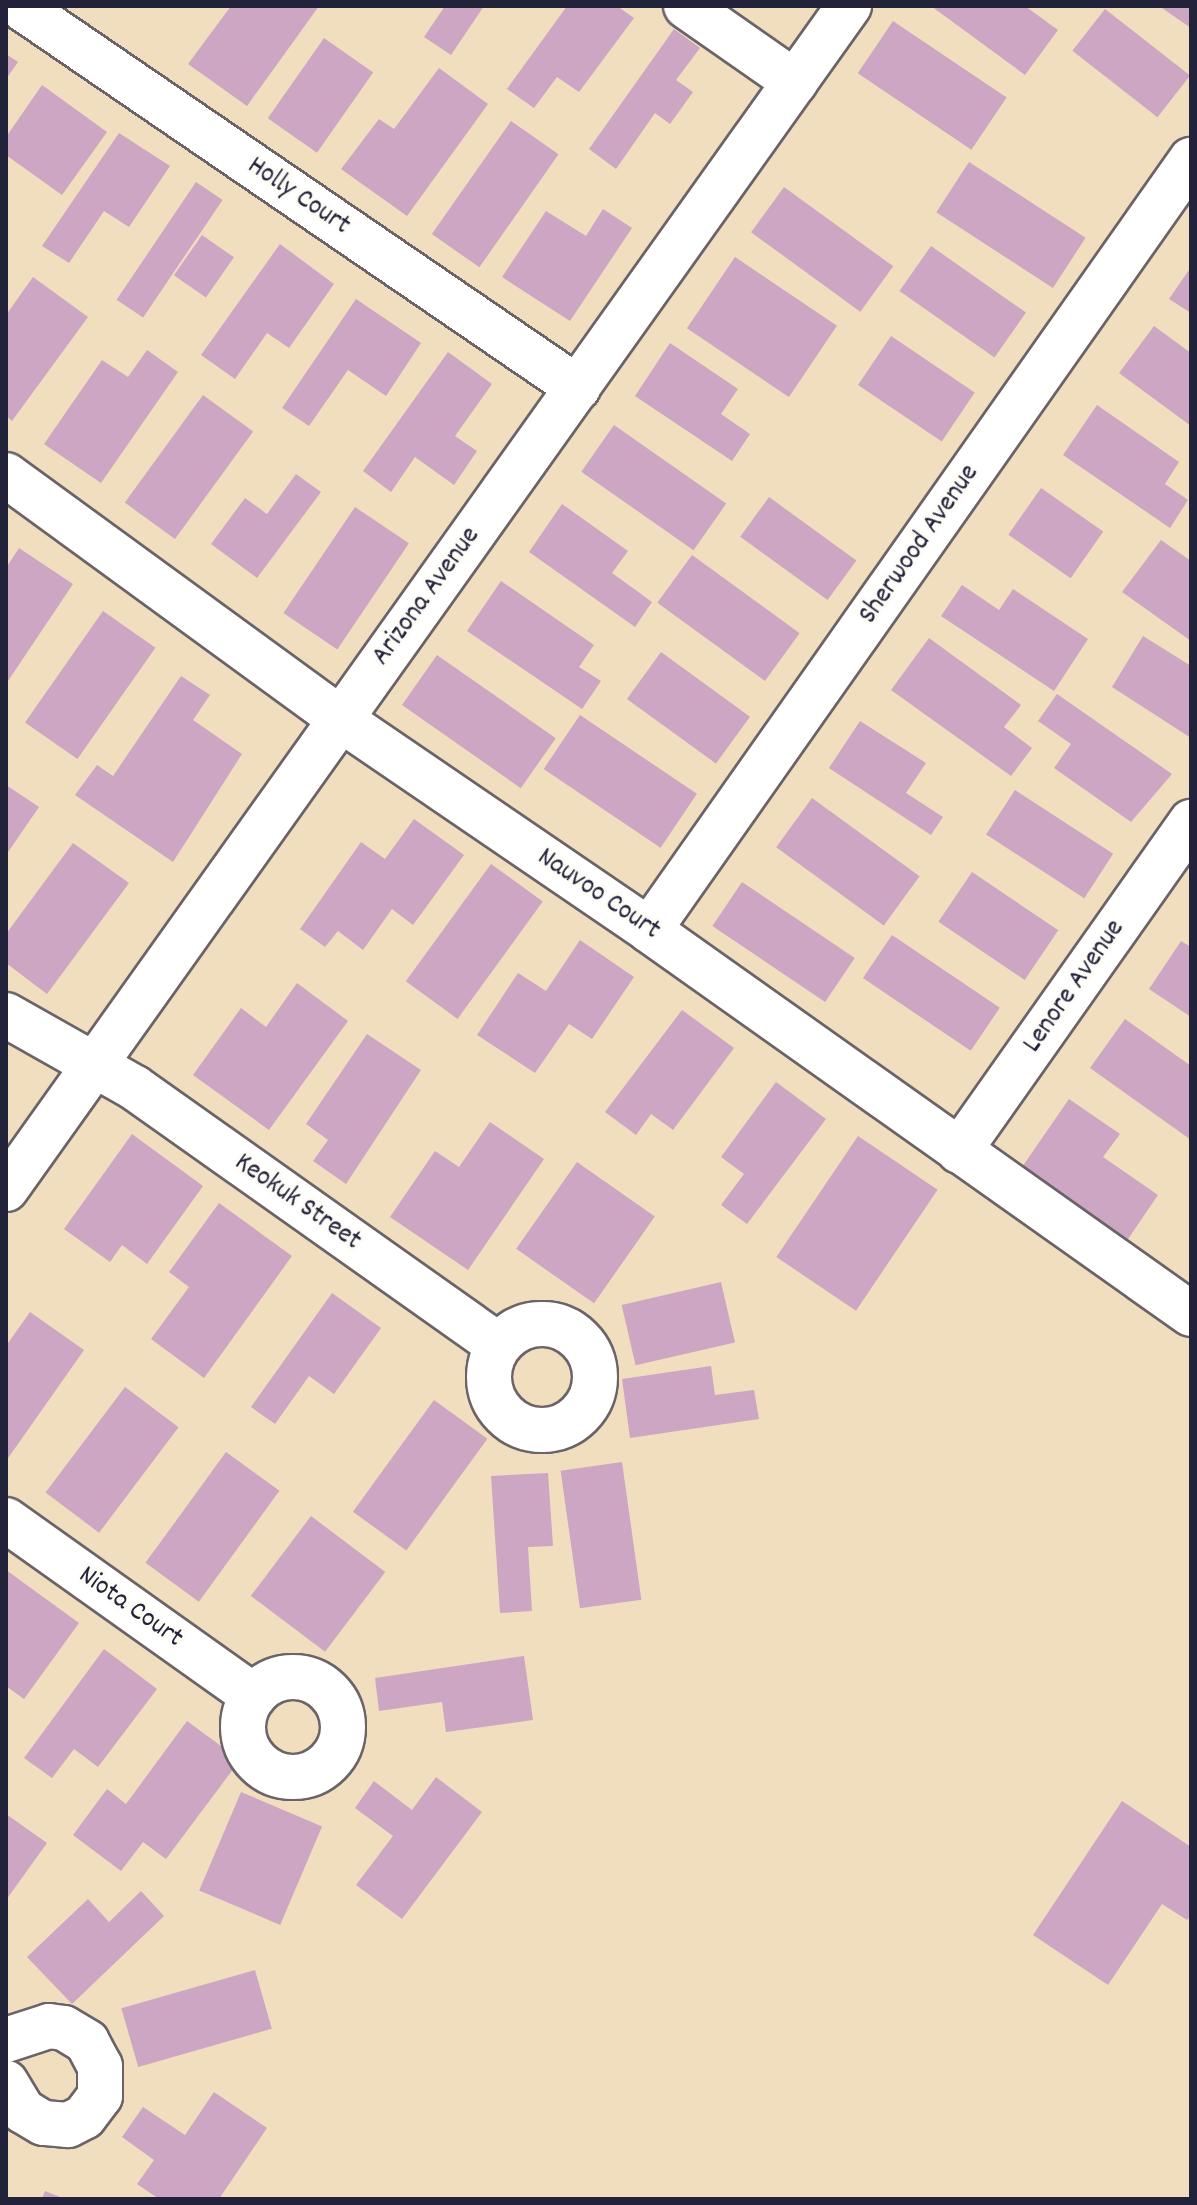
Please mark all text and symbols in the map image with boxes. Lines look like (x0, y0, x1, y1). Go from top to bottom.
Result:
street label: Holly Court (240, 150, 356, 244)
street label: Sherwood Avenue (853, 459, 987, 631)
street label: Arizona Avenue (366, 521, 488, 673)
street label: Nauvoo Court (530, 842, 666, 948)
street label: Lenore Avenue (1017, 914, 1133, 1060)
street label: Keokuk Street (227, 1147, 367, 1259)
street label: Niota Court (71, 1560, 189, 1656)

